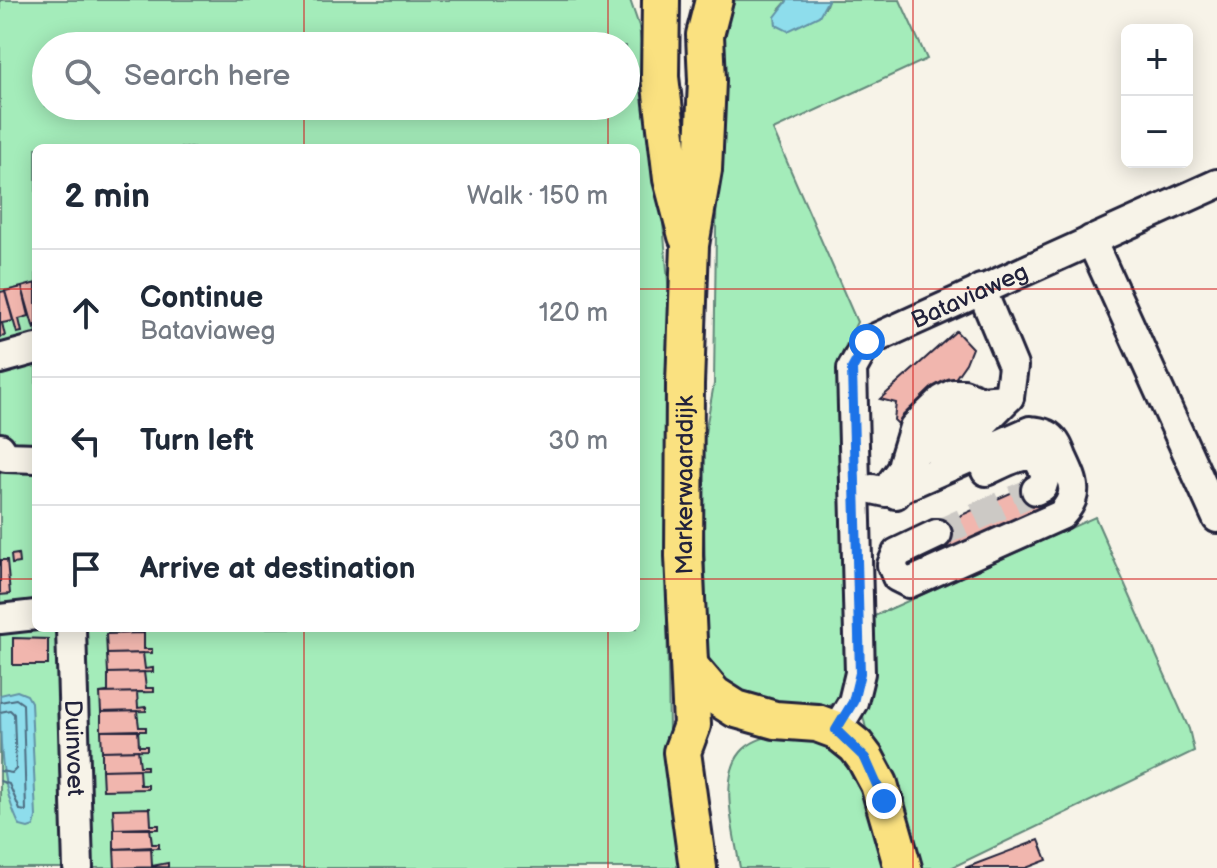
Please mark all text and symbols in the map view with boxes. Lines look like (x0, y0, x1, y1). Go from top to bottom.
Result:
map controls (1121, 24, 1193, 168)
button: + (1121, 24, 1193, 96)
search box (32, 32, 640, 120)
icon: search (60, 54, 104, 98)
text: Search here (124, 58, 290, 94)
button: − (1121, 96, 1193, 168)
text: 2 min (64, 176, 150, 217)
text: Walk · 150 m (467, 181, 608, 212)
street label: Bataviaweg (906, 257, 1032, 335)
text: Continue (140, 280, 263, 316)
icon: ahead (64, 291, 108, 335)
text: 120 m (539, 298, 608, 329)
text: Bataviaweg (140, 316, 275, 347)
route start (849, 324, 885, 360)
street label: Markerwaarddijk (669, 395, 699, 575)
icon: left (64, 419, 108, 463)
text: Turn left (140, 423, 254, 459)
text: 30 m (548, 426, 608, 457)
icon: arrive (64, 547, 108, 591)
text: Arrive at destination (140, 551, 416, 587)
street label: Duinvoet (59, 699, 90, 797)
route end (866, 783, 902, 819)

